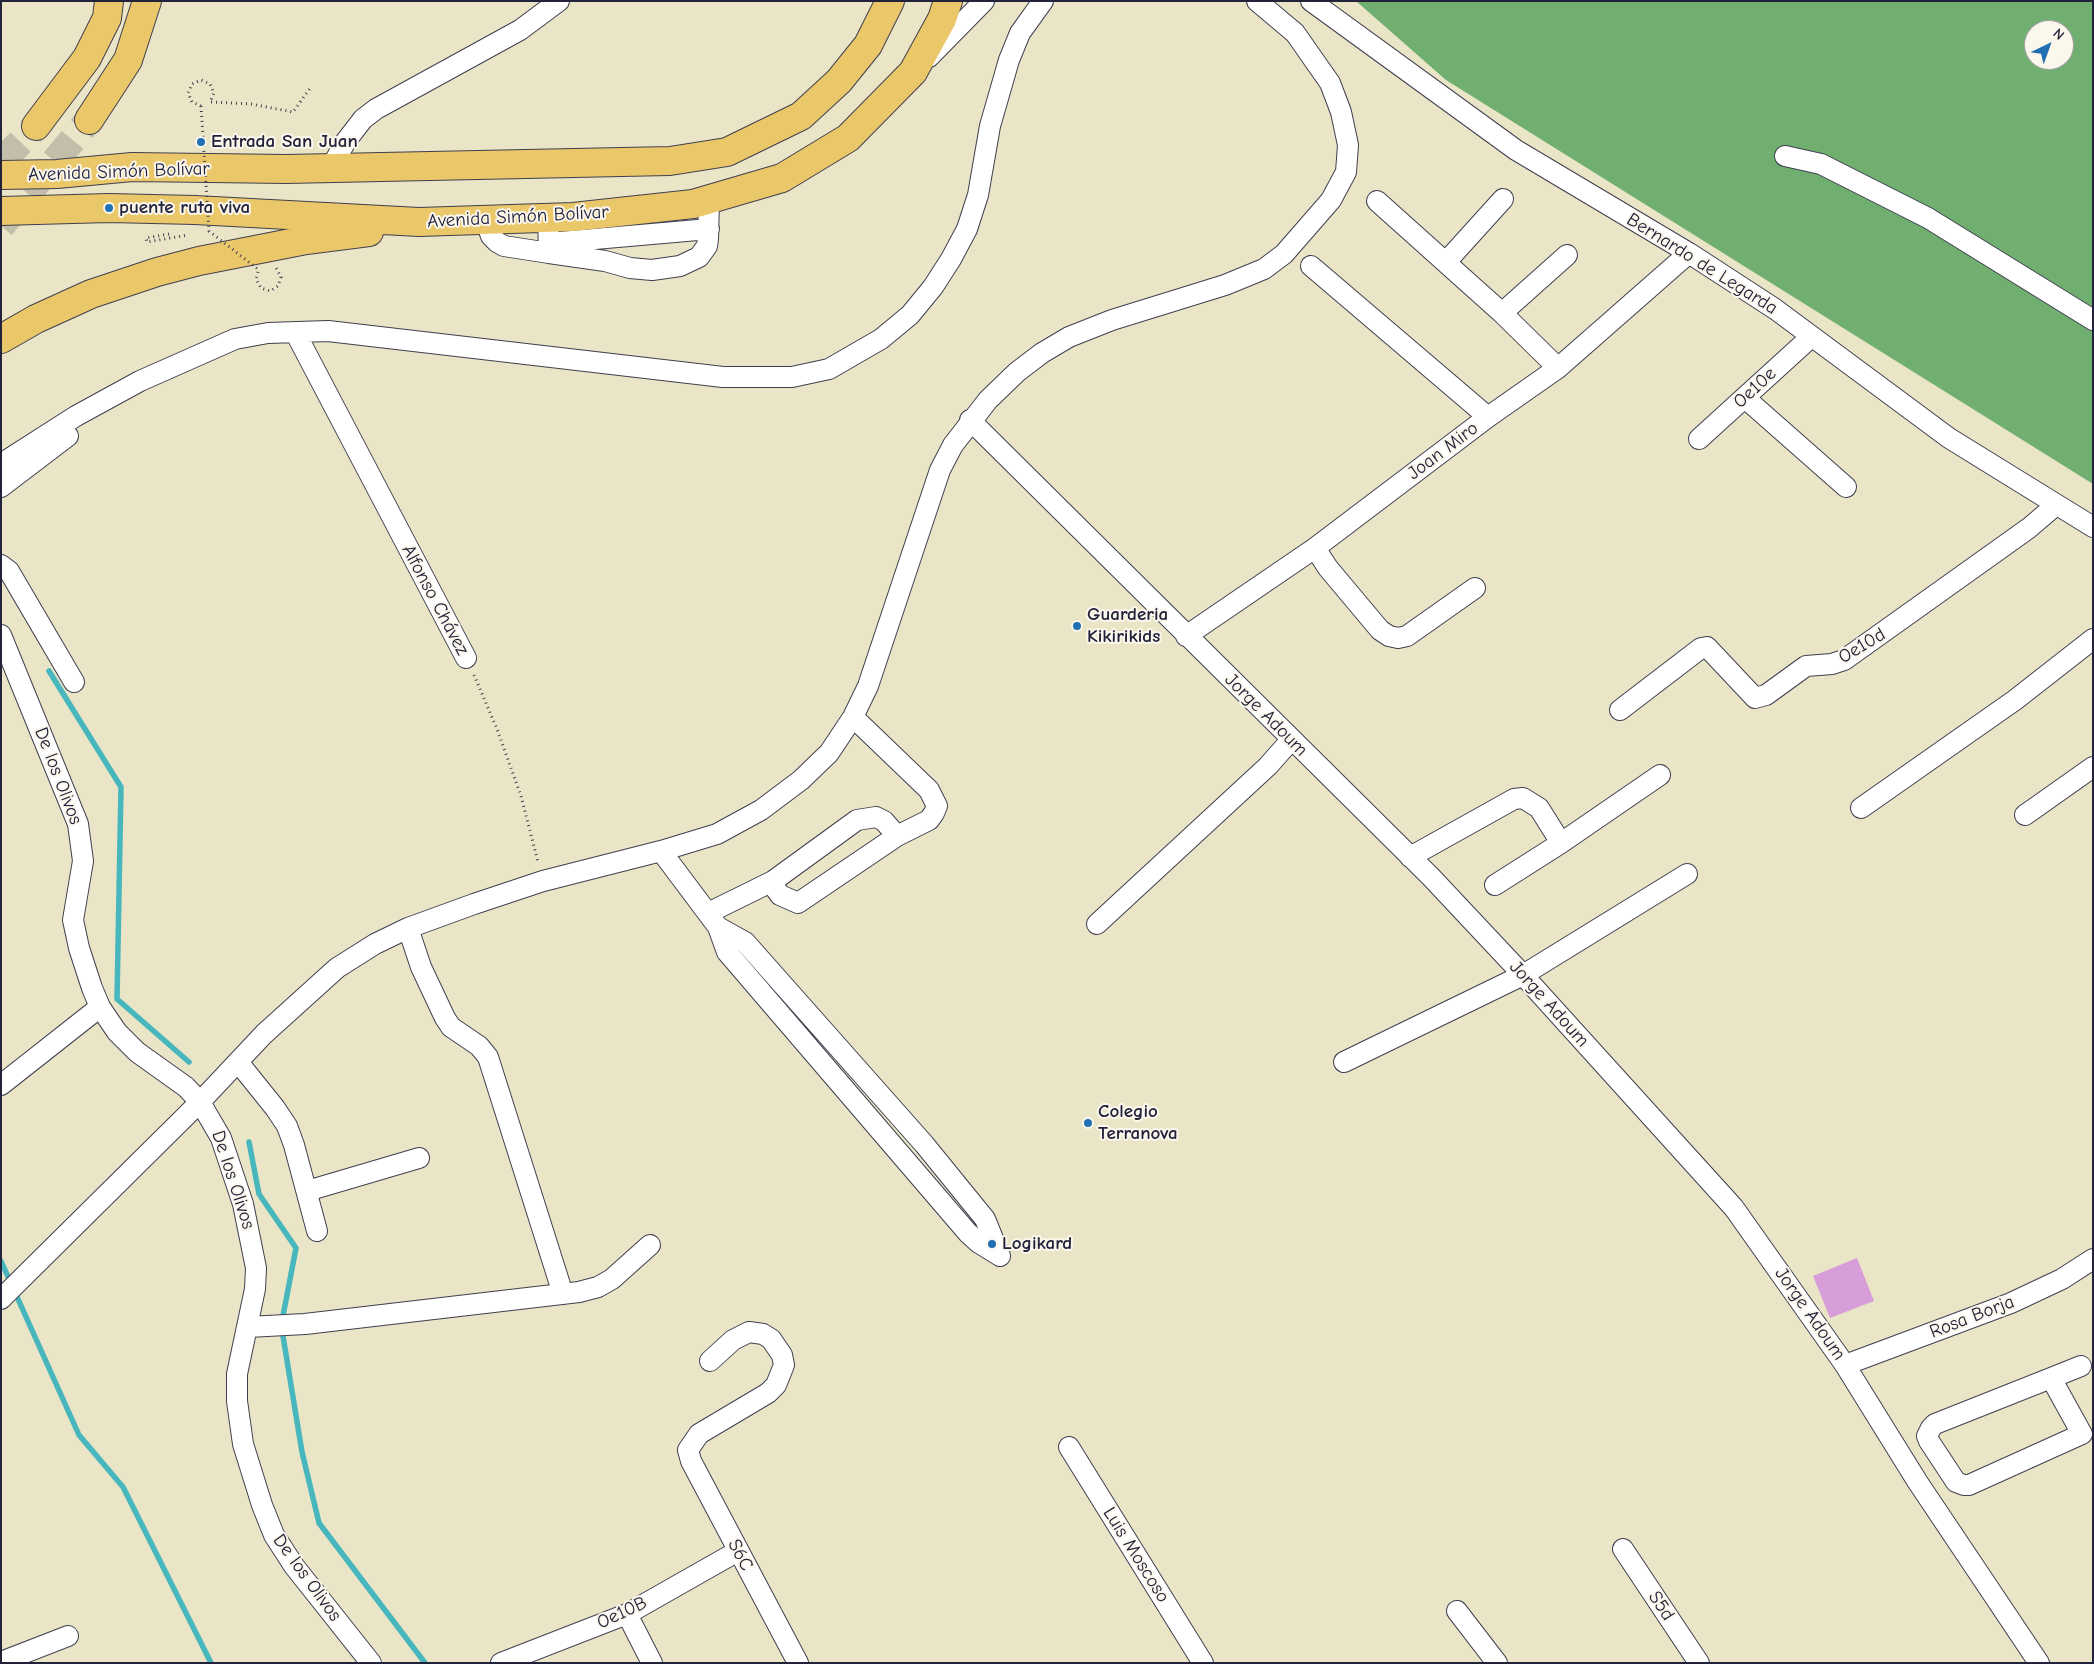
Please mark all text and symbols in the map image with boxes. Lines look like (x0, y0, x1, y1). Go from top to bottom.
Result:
north arrow (2024, 20, 2074, 70)
text: N (2050, 25, 2068, 44)
place label: Entrada San Juan (211, 131, 358, 153)
marker: Entrada San Juan (195, 136, 207, 148)
street label: Avenida Simón Bolívar (28, 157, 210, 187)
place label: puente ruta viva (119, 197, 250, 219)
street label: Avenida Simón Bolívar (427, 201, 609, 233)
marker: puente ruta viva (103, 202, 115, 214)
street label: Bernardo de Legarda (1622, 208, 1782, 320)
street label: Oe10e (1729, 362, 1781, 414)
street label: Joan Miro (1403, 417, 1483, 485)
street label: Alfonso Chávez (396, 541, 474, 659)
place label: Guarderia Kikirikids (1087, 604, 1168, 648)
marker: Guarderia Kikirikids (1071, 620, 1083, 632)
street label: Oe10d (1834, 623, 1890, 669)
street label: Jorge Adoum (1220, 669, 1312, 761)
street label: De los Olivos (29, 724, 87, 828)
street label: Jorge Adoum (1504, 956, 1594, 1052)
place label: Colegio Terranova (1098, 1101, 1178, 1145)
marker: Colegio Terranova (1082, 1117, 1094, 1129)
street label: De los Olivos (206, 1128, 260, 1232)
place label: Logikard (1002, 1233, 1072, 1255)
marker: Logikard (986, 1238, 998, 1250)
street label: Jorge Adoum (1770, 1263, 1850, 1365)
street label: Rosa Borja (1927, 1290, 2017, 1344)
street label: Luis Moscoso (1098, 1503, 1174, 1607)
street label: De los Olivos (268, 1530, 346, 1626)
street label: S6C (722, 1535, 758, 1575)
street label: S5d (1643, 1587, 1679, 1625)
street label: Oe10B (593, 1592, 651, 1634)

